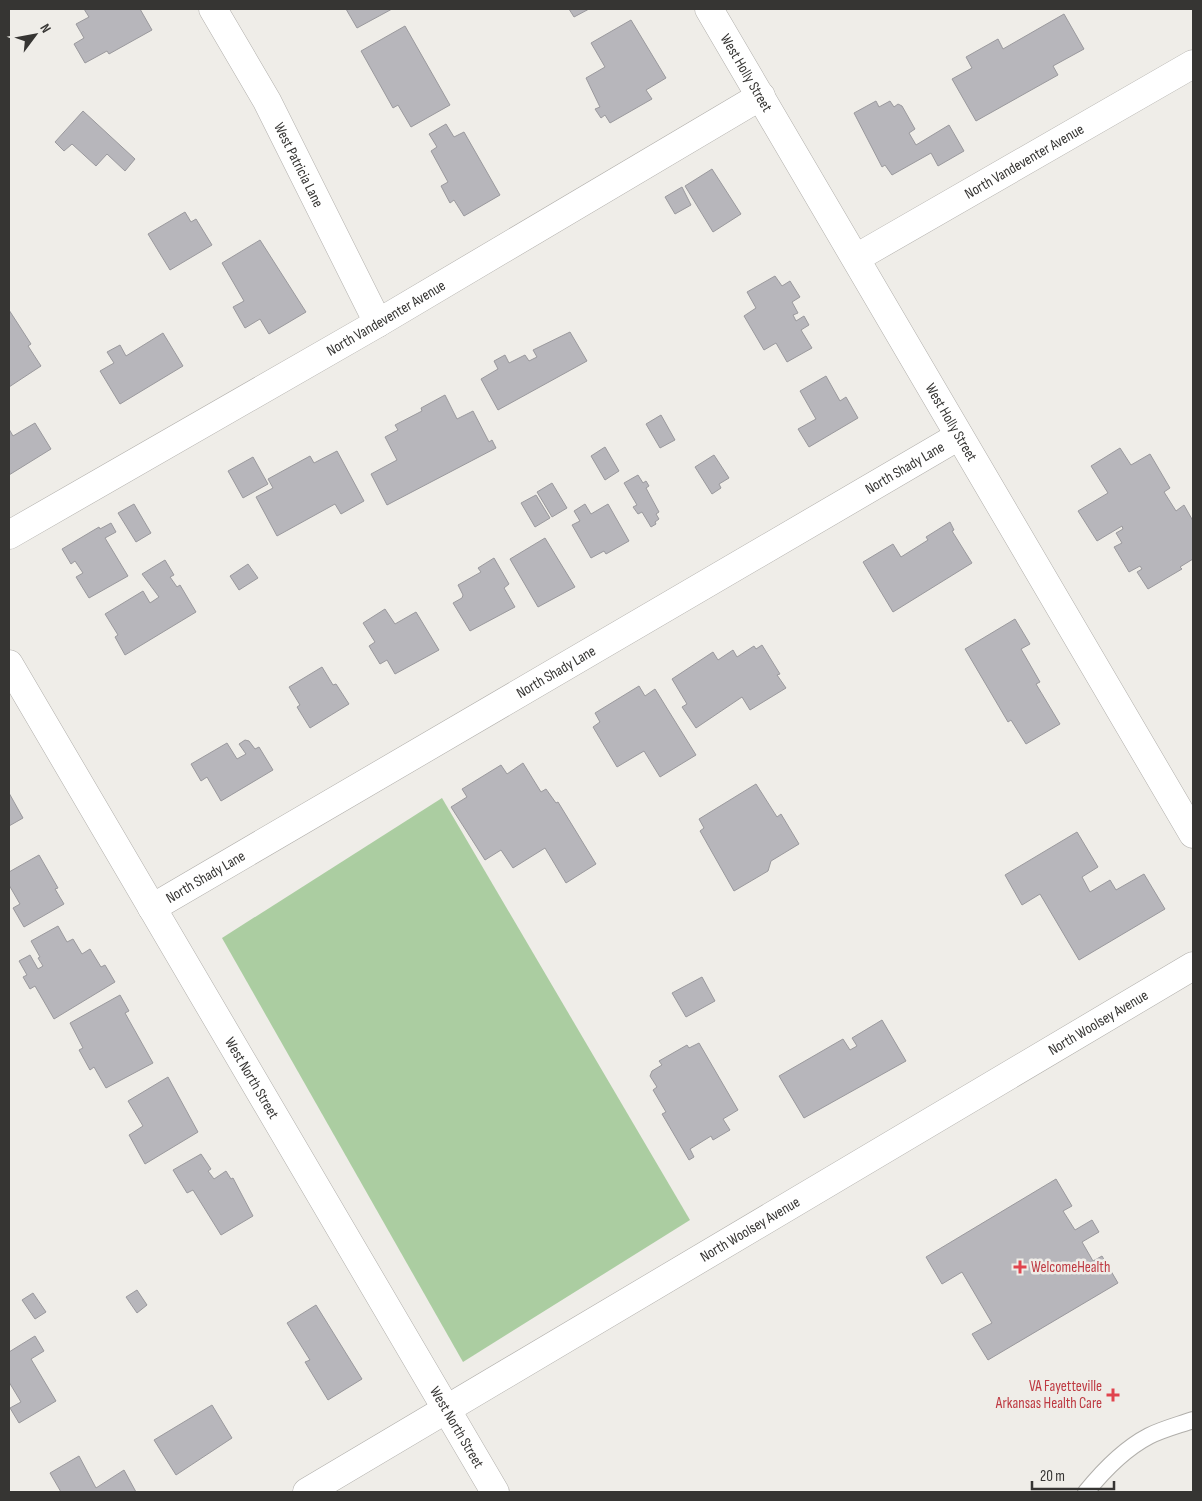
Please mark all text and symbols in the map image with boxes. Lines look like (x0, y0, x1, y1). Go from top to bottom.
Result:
north arrow (10, 10, 60, 60)
text: N (36, 21, 55, 36)
street label: West Holly Street (716, 30, 777, 116)
street label: West Patricia Lane (270, 119, 328, 210)
street label: North Vandeventer Avenue (961, 119, 1087, 203)
street label: North Vandeventer Avenue (323, 276, 449, 360)
street label: West Holly Street (921, 380, 982, 465)
street label: North Shady Lane (862, 437, 948, 498)
street label: North Shady Lane (513, 641, 599, 702)
street label: North Shady Lane (162, 846, 249, 907)
street label: North Woolsey Avenue (1045, 985, 1151, 1059)
street label: West North Street (221, 1034, 284, 1123)
street label: North Woolsey Avenue (697, 1192, 803, 1266)
place label: WelcomeHealth (1031, 1258, 1110, 1277)
marker: WelcomeHealth (1013, 1260, 1027, 1274)
place label: VA Fayetteville Arkansas Health Care (995, 1377, 1102, 1413)
street label: West North Street (426, 1383, 489, 1472)
marker: VA Fayetteville Arkansas Health Care (1106, 1388, 1120, 1402)
scale bar (1032, 1458, 1114, 1490)
text: 20 m (1040, 1467, 1065, 1486)

